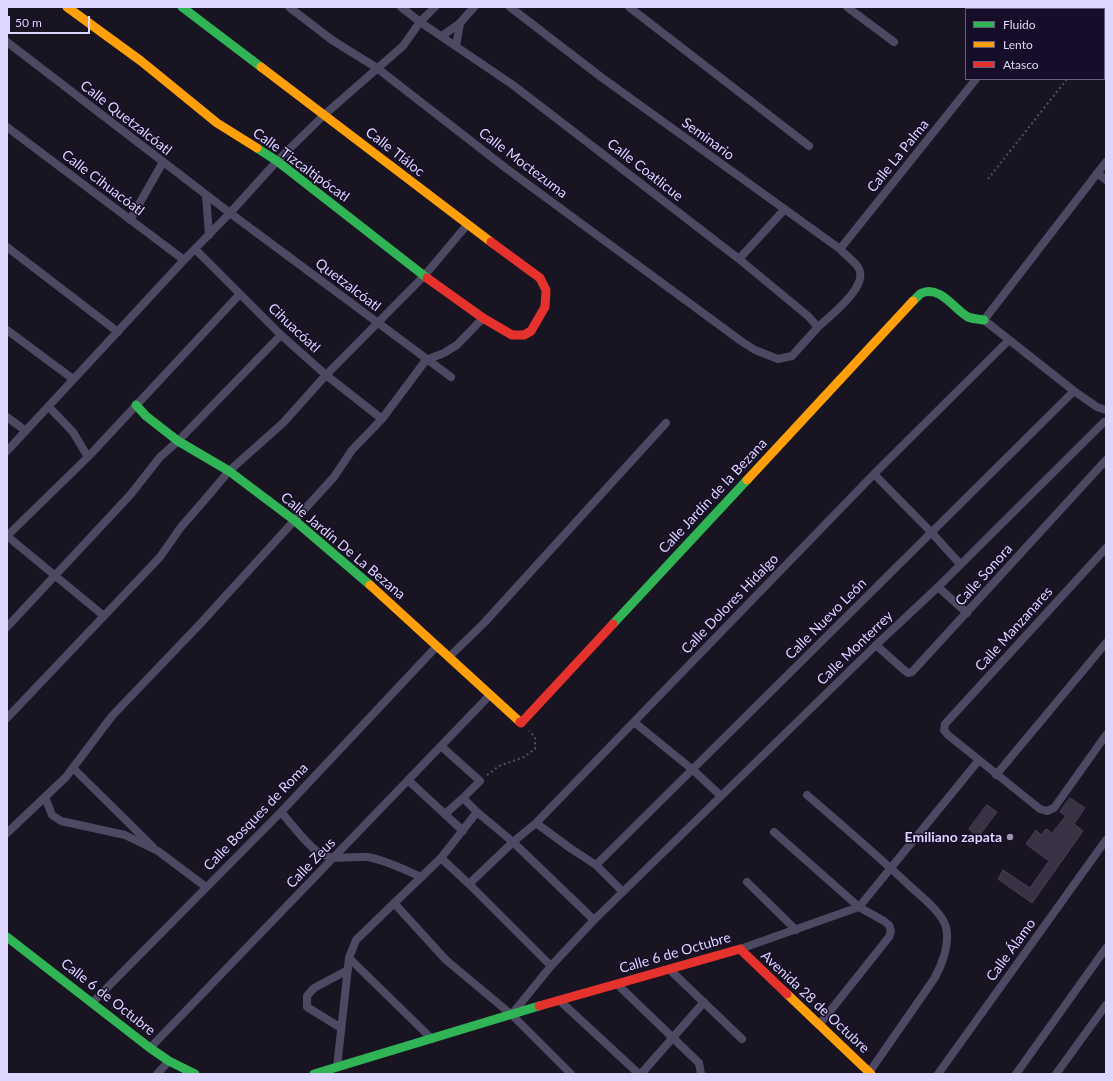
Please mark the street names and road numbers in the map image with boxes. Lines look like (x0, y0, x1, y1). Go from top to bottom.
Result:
street label: Calle Quetzalcóatl (77, 77, 175, 159)
street label: Seminario (678, 114, 738, 164)
street label: Calle La Palma (864, 116, 932, 196)
street label: Calle Tizcaltipócatl (250, 124, 352, 206)
street label: Calle Tláloc (362, 124, 428, 180)
street label: Calle Moctezuma (476, 124, 570, 202)
street label: Calle Coatlicue (604, 135, 686, 205)
street label: Calle Cihuacóatl (58, 147, 148, 219)
street label: Quetzalcóatl (312, 255, 384, 315)
street label: Cihuacóatl (265, 300, 323, 356)
street label: Calle Jardín de la Bezana (655, 435, 771, 557)
street label: Calle Jardín De La Bezana (277, 489, 409, 603)
street label: Calle Sonora (952, 541, 1016, 609)
street label: Calle Dolores Hidalgo (678, 550, 782, 658)
street label: Calle Nuevo León (782, 575, 870, 663)
street label: Calle Manzanares (972, 583, 1056, 675)
street label: Calle Monterrey (814, 608, 896, 688)
street label: Calle Bosques de Roma (200, 760, 312, 874)
street label: Calle Zeus (283, 834, 339, 892)
street label: Calle Álamo (983, 916, 1039, 984)
street label: Calle 6 de Octubre (617, 929, 733, 977)
street label: Avenida 28 de Octubre (757, 947, 873, 1057)
street label: Calle 6 de Octubre (57, 955, 159, 1039)

